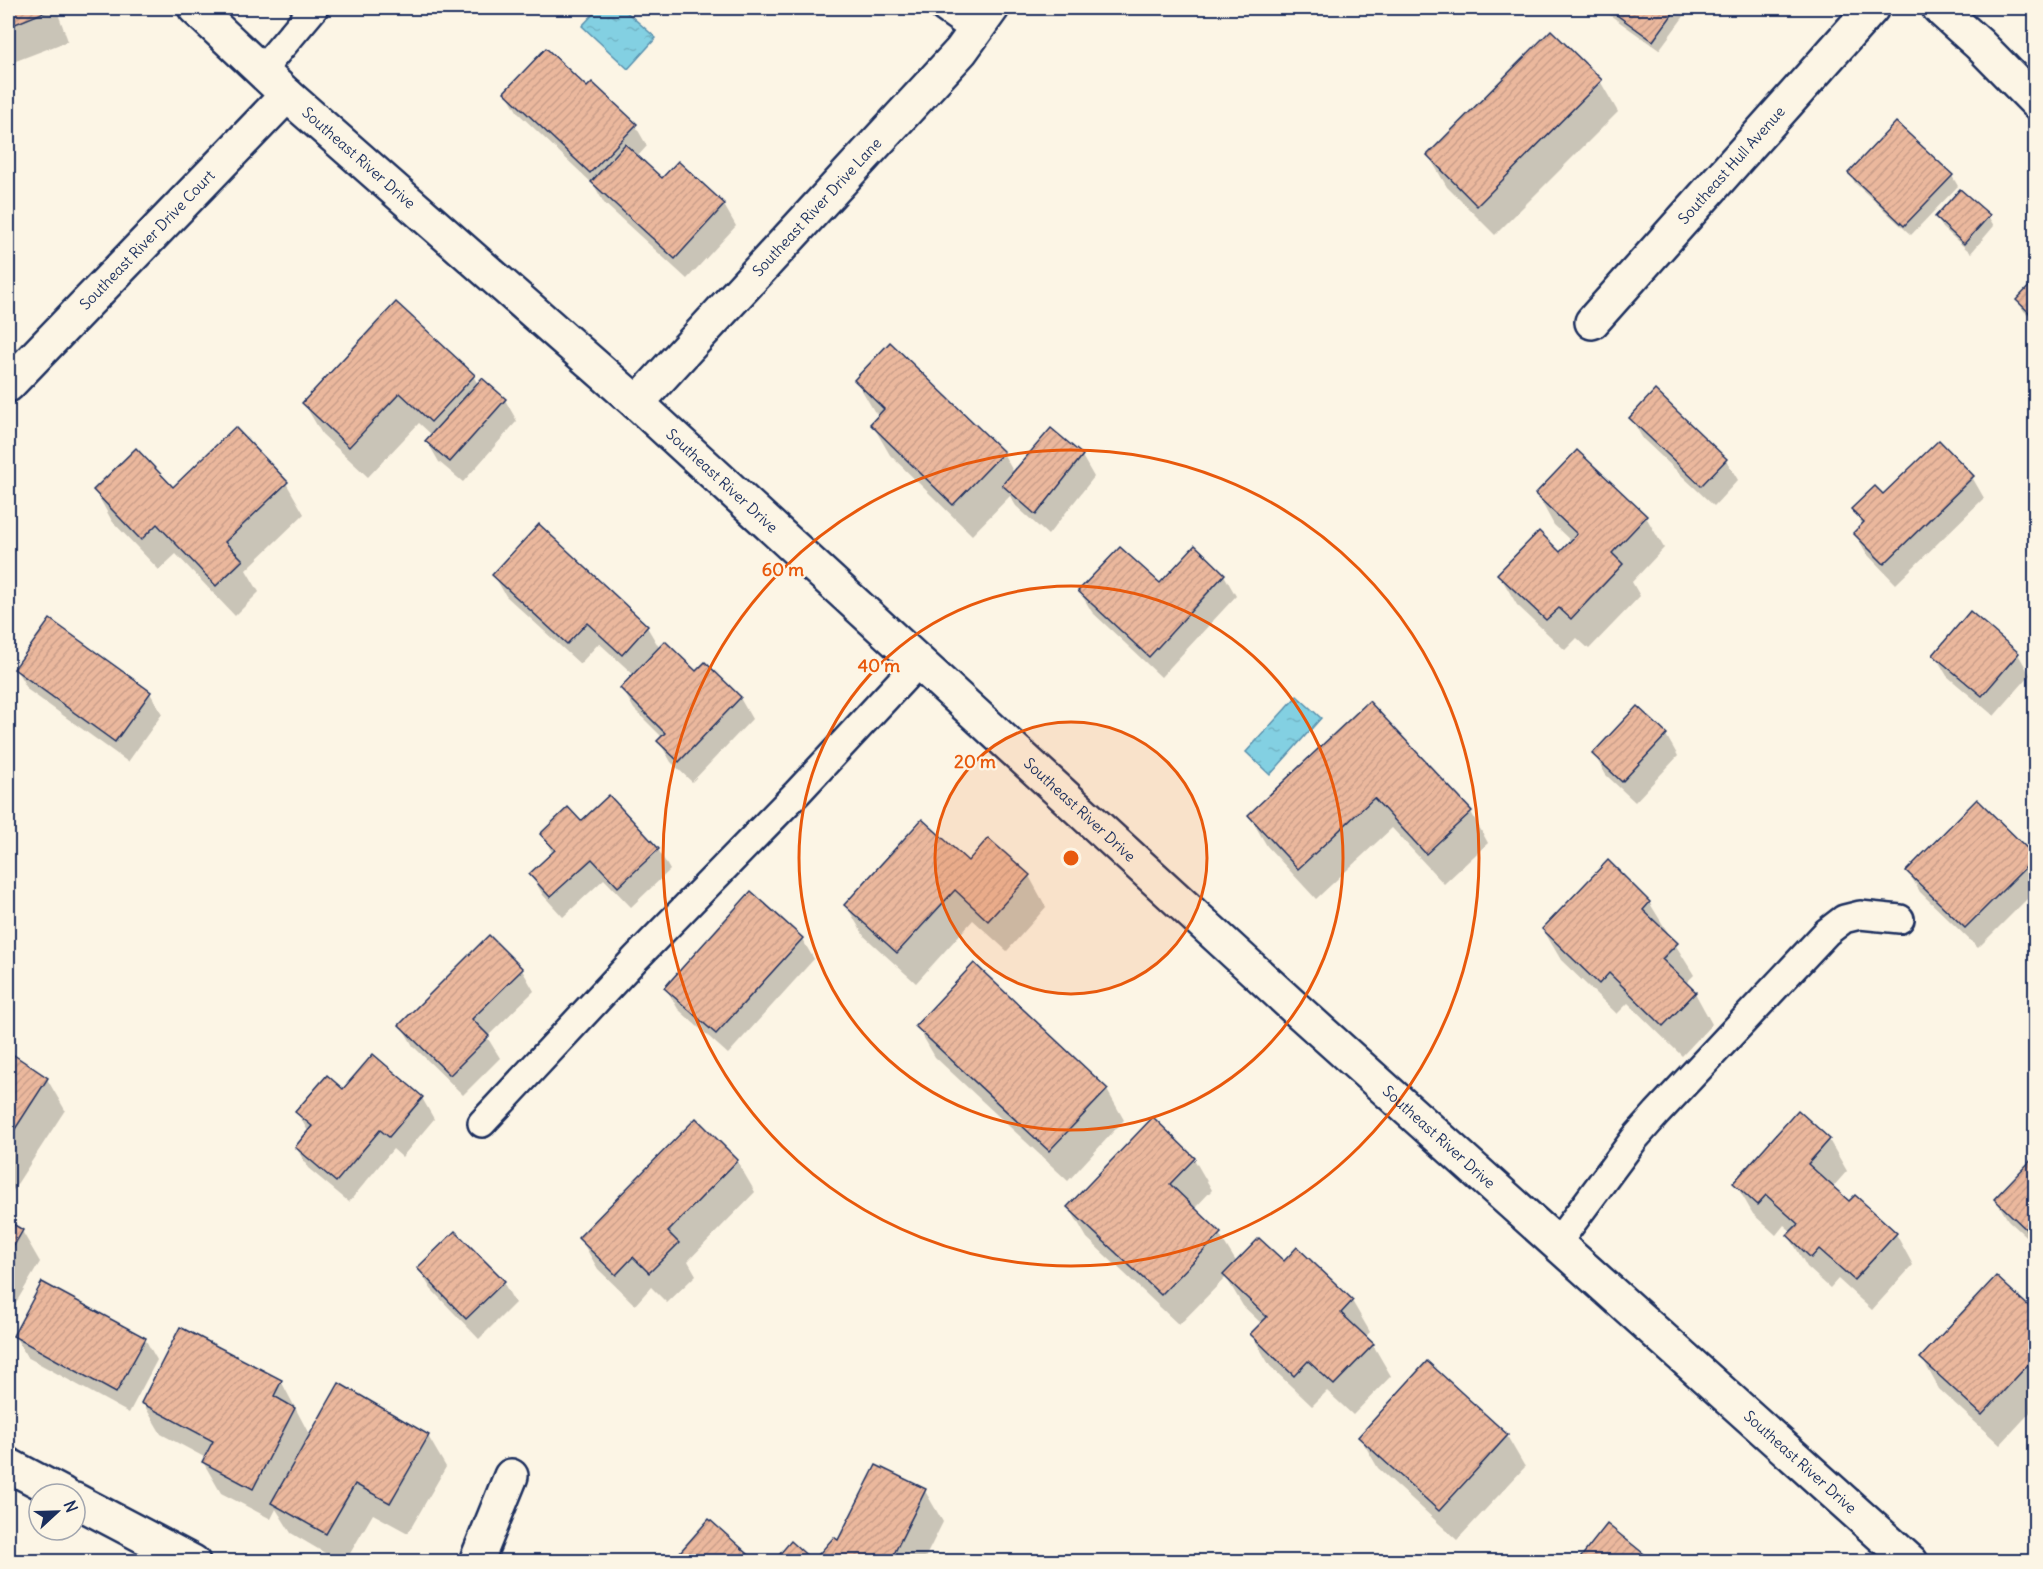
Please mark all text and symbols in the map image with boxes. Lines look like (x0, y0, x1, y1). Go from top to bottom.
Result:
street label: Southeast Hull Avenue (1674, 102, 1789, 228)
street label: Southeast River Drive (298, 103, 420, 213)
street label: Southeast River Drive Lane (748, 134, 885, 280)
street label: Southeast River Drive Court (75, 166, 219, 314)
street label: Southeast River Drive (662, 425, 782, 537)
text: 60 m (762, 558, 804, 581)
text: 40 m (858, 654, 900, 677)
text: 20 m (954, 750, 996, 773)
street label: Southeast River Drive (1020, 753, 1140, 866)
centre of rings (1061, 848, 1081, 868)
street label: Southeast River Drive (1379, 1081, 1499, 1192)
street label: Southeast River Drive (1740, 1406, 1861, 1517)
north arrow (27, 1482, 87, 1542)
text: N (60, 1498, 82, 1515)

